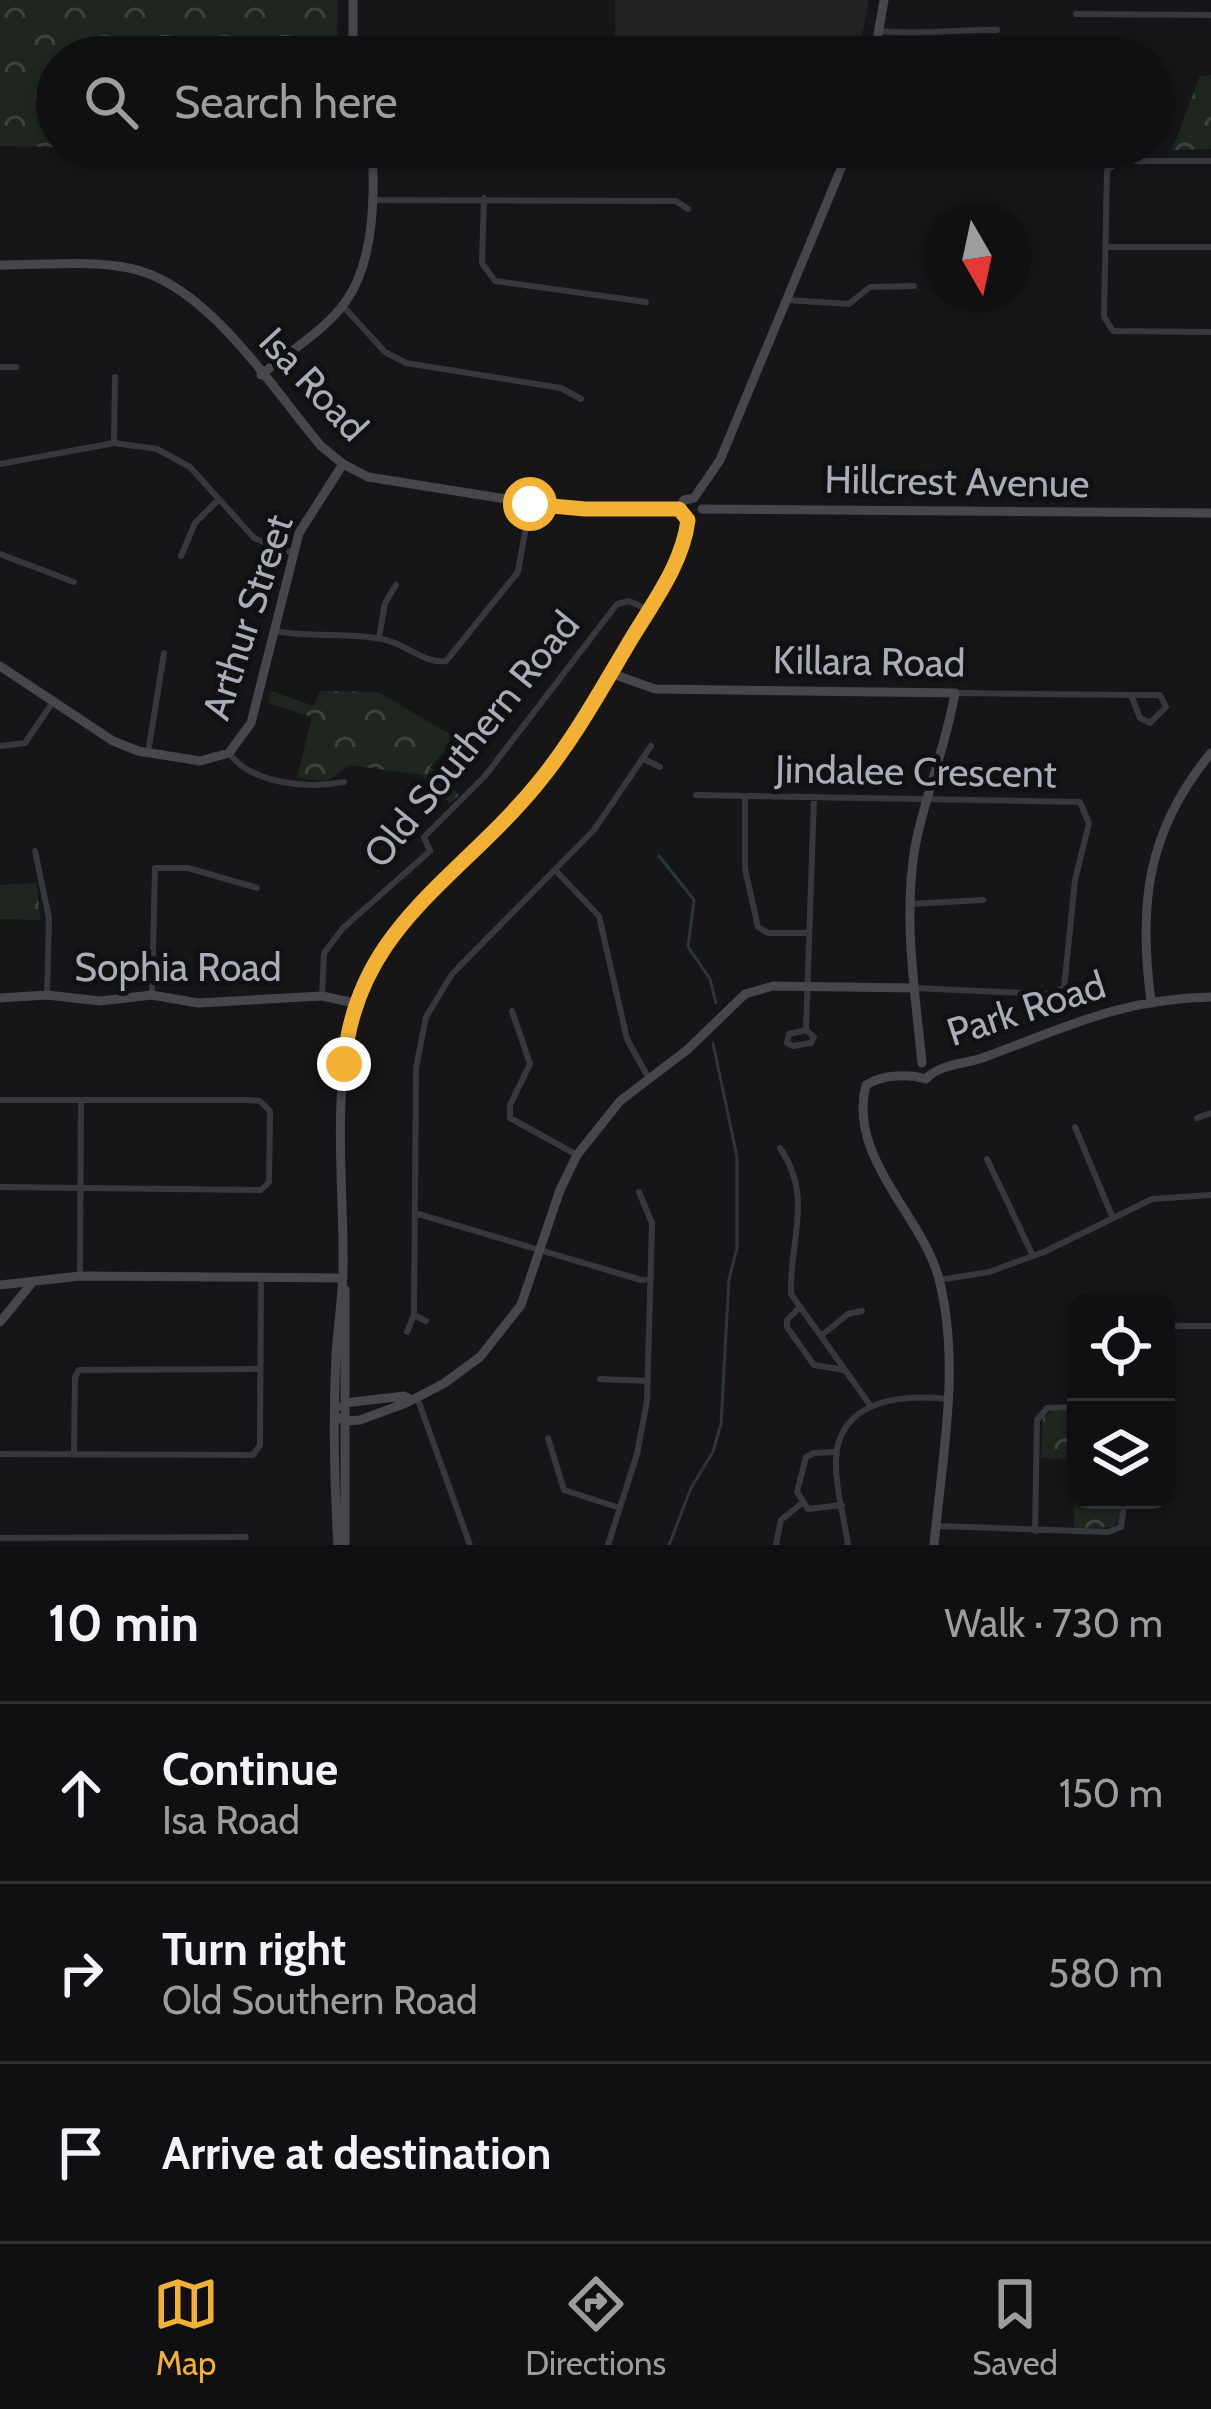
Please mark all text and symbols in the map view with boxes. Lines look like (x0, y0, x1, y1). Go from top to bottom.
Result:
search box (36, 36, 1175, 168)
icon: search (78, 69, 144, 135)
text: Search here (174, 75, 398, 129)
north arrow (923, 204, 1031, 312)
street label: Isa Road (249, 317, 379, 451)
street label: Hillcrest Avenue (824, 455, 1090, 507)
route start (503, 477, 557, 531)
street label: Arthur Street (191, 509, 303, 725)
street label: Old Southern Road (353, 601, 589, 877)
street label: Killara Road (772, 635, 966, 687)
street label: Jindalee Crescent (774, 745, 1057, 797)
street label: Sophia Road (74, 943, 282, 991)
street label: Park Road (941, 960, 1111, 1056)
route end (317, 1037, 371, 1091)
map controls (1067, 1293, 1175, 1509)
button: locate (1067, 1293, 1175, 1401)
button: layers (1067, 1401, 1175, 1509)
text: 10 min (48, 1592, 199, 1654)
text: Walk · 730 m (945, 1599, 1163, 1647)
text: Continue (162, 1742, 338, 1796)
icon: ahead (48, 1760, 114, 1826)
text: 150 m (1059, 1769, 1163, 1817)
text: Isa Road (162, 1796, 300, 1844)
text: Turn right (162, 1922, 346, 1976)
icon: right (48, 1940, 114, 2006)
text: 580 m (1048, 1949, 1163, 1997)
text: Old Southern Road (162, 1976, 478, 2024)
icon: arrive (48, 2120, 114, 2186)
text: Arrive at destination (162, 2126, 551, 2180)
tab: Map (153, 2271, 219, 2383)
tab: Directions (525, 2271, 666, 2383)
tab: Saved (972, 2271, 1058, 2383)

